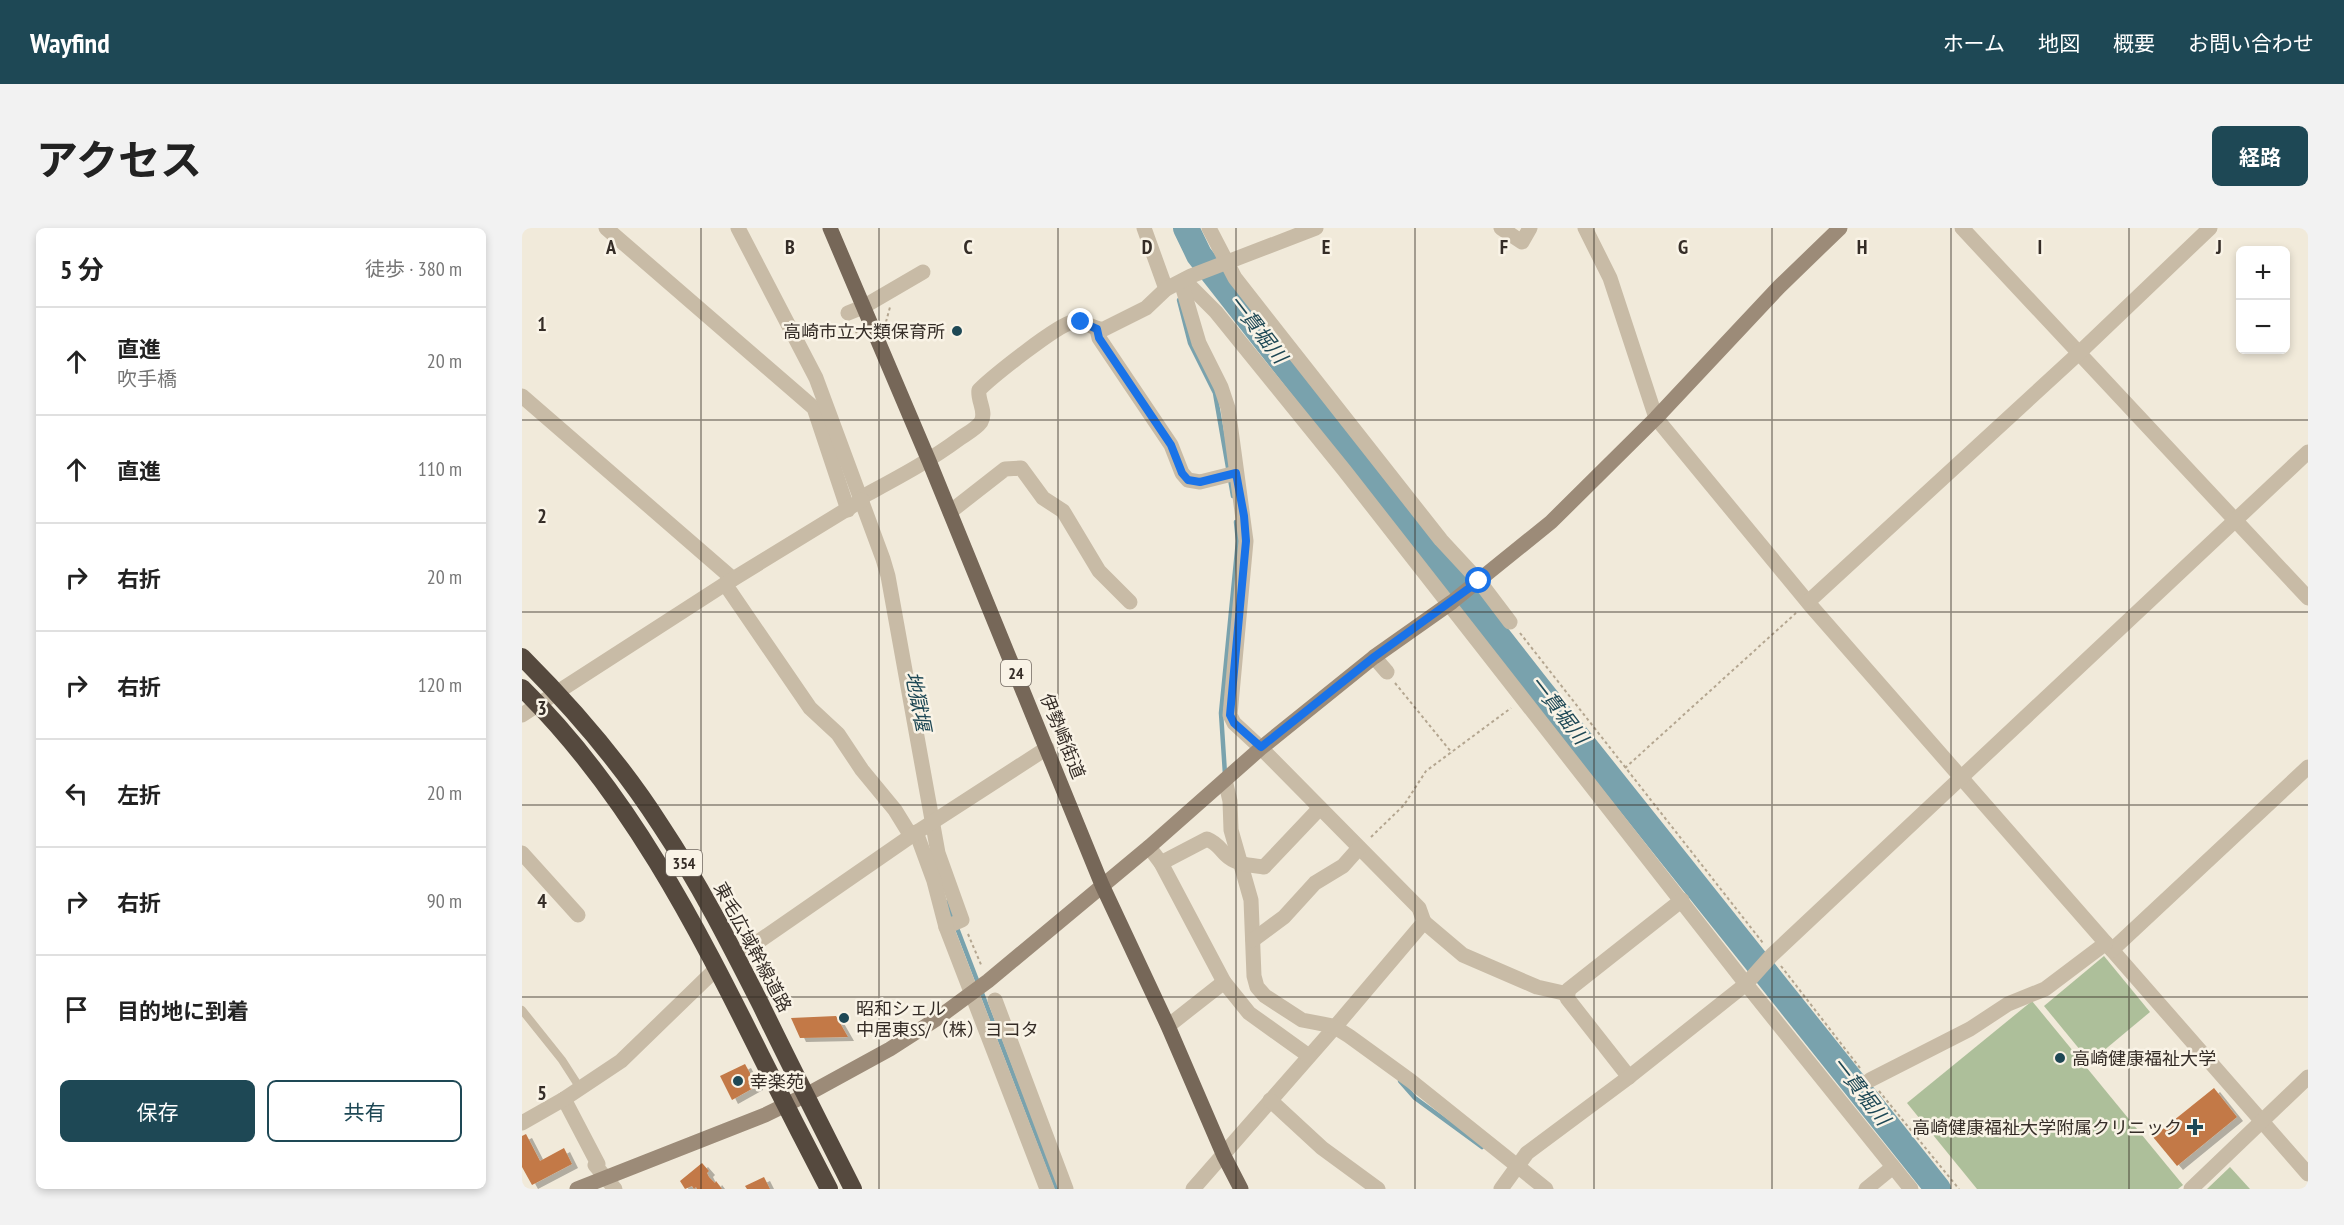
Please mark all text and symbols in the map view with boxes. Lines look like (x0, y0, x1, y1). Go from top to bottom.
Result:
text: Wayfind (30, 24, 110, 61)
text: ホーム (1943, 30, 2005, 57)
text: 地図 (2038, 30, 2080, 57)
text: 概要 (2113, 30, 2155, 57)
text: お問い合わせ (2188, 30, 2314, 57)
button: 経路 (2212, 126, 2308, 186)
text: アクセス (36, 132, 202, 187)
text: A (605, 234, 617, 260)
text: B (785, 234, 795, 260)
text: C (963, 234, 973, 260)
text: D (1142, 234, 1153, 260)
text: E (1322, 234, 1330, 260)
text: F (1500, 234, 1508, 260)
text: G (1678, 234, 1688, 260)
text: H (1857, 234, 1867, 260)
text: I (2038, 234, 2042, 260)
text: J (2215, 234, 2222, 260)
map controls (2236, 246, 2290, 354)
button: + (2236, 246, 2290, 300)
text: 5 分 (60, 253, 104, 286)
text: 徒歩 · 380 m (365, 256, 462, 282)
water label: 一貫堀川 (1223, 289, 1294, 370)
button: − (2236, 300, 2290, 354)
route end (1067, 308, 1093, 334)
text: 1 (537, 311, 547, 337)
place label: 高崎市立大類保育所 (783, 320, 945, 343)
marker: 高崎市立大類保育所 (950, 324, 964, 338)
text: 直進 (117, 335, 161, 363)
icon: ahead (60, 345, 93, 378)
text: 20 m (427, 348, 462, 374)
text: 吹手橋 (117, 366, 177, 392)
icon: ahead (60, 453, 93, 486)
text: 110 m (418, 456, 462, 482)
text: 直進 (117, 457, 161, 485)
text: 2 (537, 503, 547, 529)
icon: right (60, 561, 93, 594)
text: 20 m (427, 564, 462, 590)
text: 右折 (117, 565, 161, 593)
route start (1465, 567, 1491, 593)
road number: 24 (1001, 660, 1031, 686)
icon: right (60, 669, 93, 702)
water label: 地獄堰 (900, 669, 937, 737)
water label: 一貫堀川 (1524, 670, 1595, 751)
text: 120 m (418, 672, 462, 698)
text: 右折 (117, 673, 161, 701)
street label: 伊勢崎街道 (1035, 690, 1091, 782)
text: 3 (537, 695, 547, 721)
icon: left (60, 777, 93, 810)
text: 20 m (427, 780, 462, 806)
text: 左折 (117, 781, 161, 809)
road number: 354 (666, 850, 702, 876)
street label: 東毛広域幹線道路 (709, 878, 797, 1016)
icon: right (60, 885, 93, 918)
text: 90 m (427, 888, 462, 914)
text: 4 (537, 888, 547, 914)
text: 右折 (117, 889, 161, 917)
icon: arrive (60, 993, 93, 1026)
text: 目的地に到着 (117, 997, 249, 1025)
place label: 昭和シェル 中居東SS/（株）ヨコタ (856, 997, 1039, 1041)
marker: 昭和シェル 中居東SS/（株）ヨコタ (837, 1011, 851, 1025)
place label: 高崎健康福祉大学 (2072, 1047, 2216, 1070)
water label: 一貫堀川 (1826, 1051, 1897, 1132)
marker: 高崎健康福祉大学 (2053, 1051, 2067, 1065)
place label: 幸楽苑 (750, 1070, 804, 1093)
marker: 幸楽苑 (731, 1074, 745, 1088)
button: 保存 (60, 1080, 255, 1142)
button: 共有 (267, 1080, 462, 1142)
text: 5 (537, 1080, 547, 1106)
place label: 高崎健康福祉大学附属クリニック (1912, 1116, 2182, 1139)
marker: 高崎健康福祉大学附属クリニック (2186, 1118, 2204, 1136)

